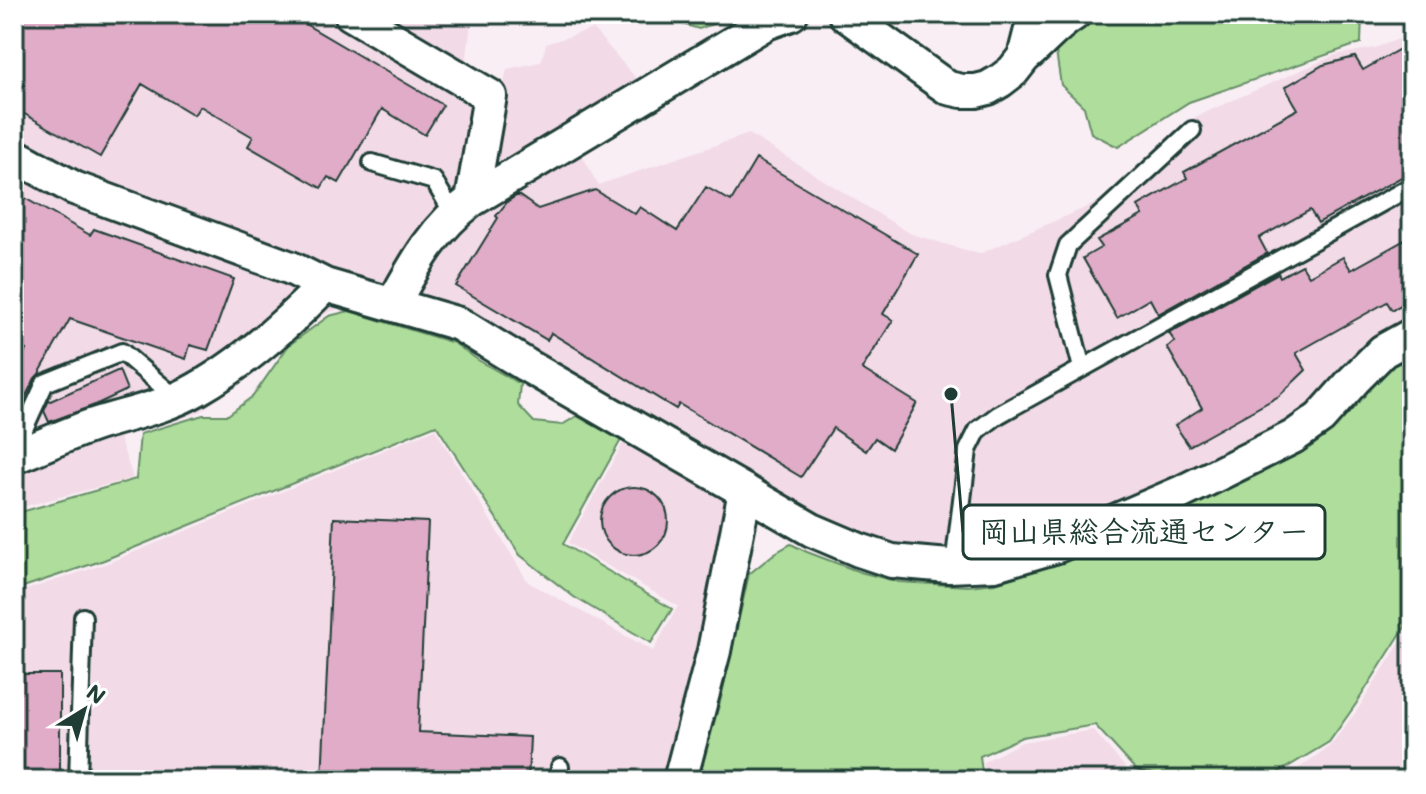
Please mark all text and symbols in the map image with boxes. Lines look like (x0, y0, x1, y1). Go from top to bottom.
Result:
callout: 岡山県総合流通センター (963, 505, 1325, 559)
text: 岡山県総合流通センター (979, 510, 1309, 550)
north arrow (44, 670, 124, 750)
text: N (81, 677, 112, 710)

